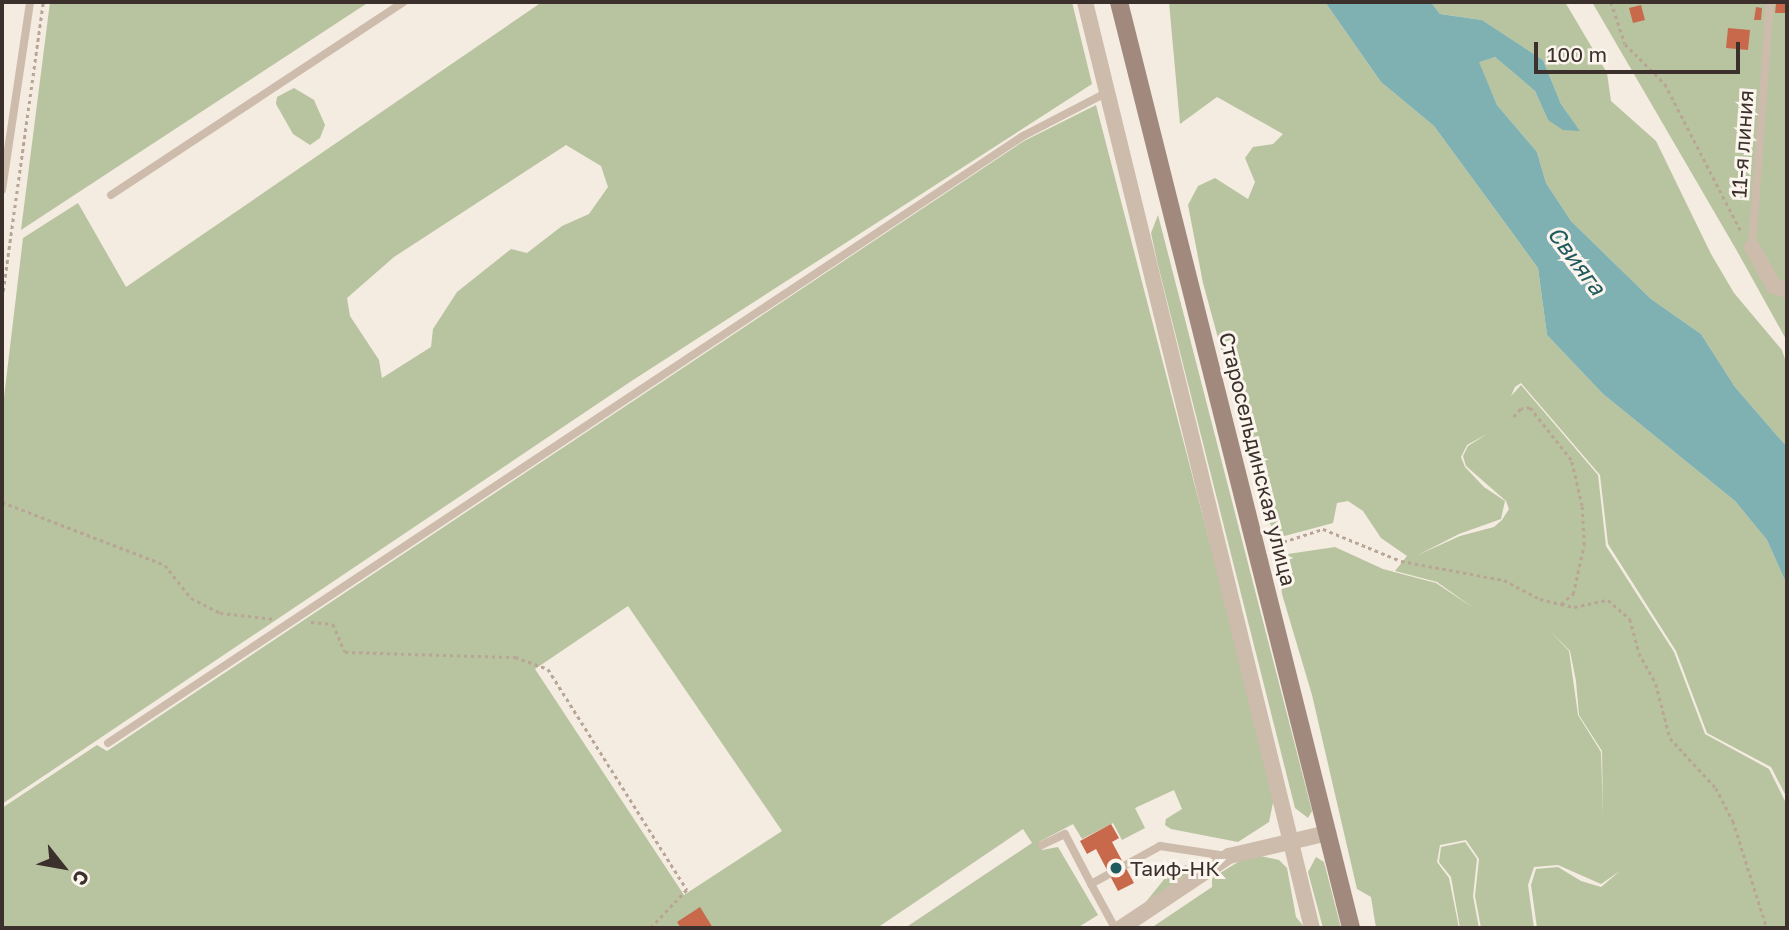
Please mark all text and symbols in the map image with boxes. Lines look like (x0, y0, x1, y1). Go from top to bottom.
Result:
scale bar (1537, 28, 1744, 72)
text: 100 m (1547, 41, 1607, 67)
street label: 11-я линия (1726, 89, 1758, 199)
water label: Свияга (1542, 220, 1612, 300)
street label: Старосельдинская улица (1214, 330, 1302, 588)
north arrow (28, 832, 98, 902)
place label: Таиф-НК (1130, 855, 1220, 881)
marker: Таиф-НК (1108, 860, 1124, 876)
text: С (68, 866, 95, 890)

